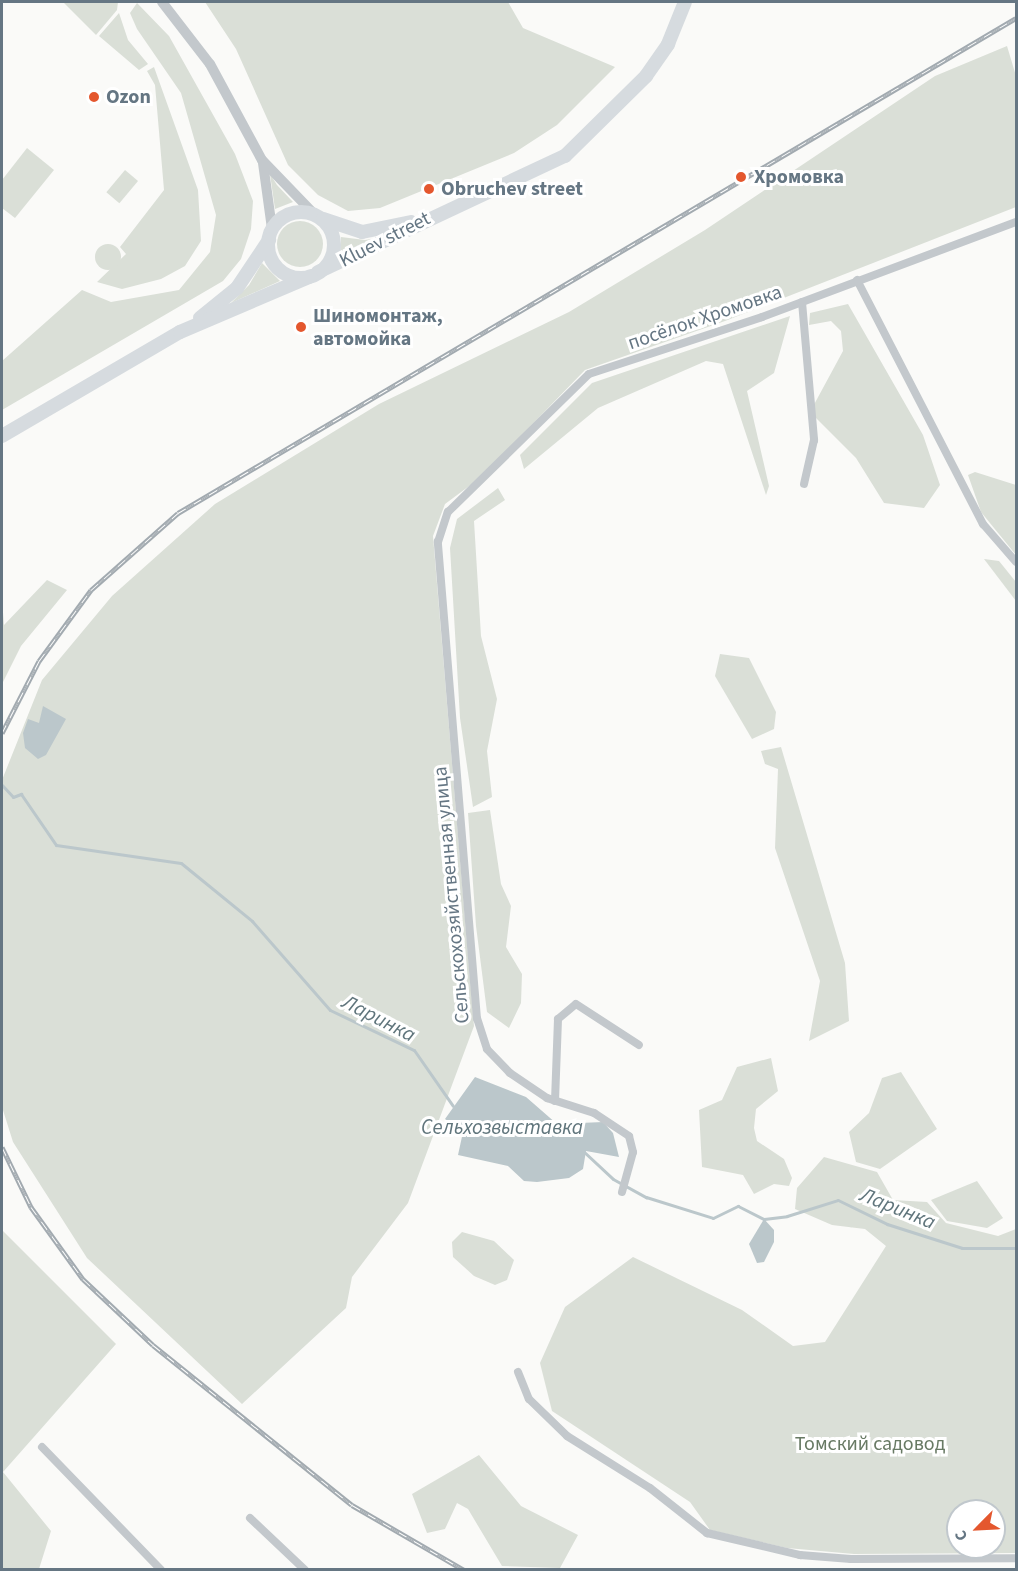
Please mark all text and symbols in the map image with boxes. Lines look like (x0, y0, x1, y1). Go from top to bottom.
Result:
place label: Ozon (106, 85, 151, 109)
marker: Ozon (87, 90, 101, 104)
place label: Хромовка (754, 165, 844, 189)
marker: Хромовка (732, 168, 750, 186)
place label: Obruchev street (441, 177, 583, 201)
marker: Obruchev street (422, 182, 436, 196)
street label: Kluev street (336, 207, 434, 273)
street label: посёлок Хромовка (625, 280, 785, 356)
place label: Шиномонтаж, автомойка (313, 304, 443, 351)
marker: Шиномонтаж, автомойка (294, 320, 308, 334)
street label: Сельскохозяйственная улица (429, 765, 475, 1025)
water label: Ларинка (338, 989, 420, 1047)
water label: Сельхозвыставка (421, 1114, 583, 1140)
water label: Ларинка (857, 1182, 939, 1234)
park label: Томский садовод (795, 1432, 945, 1456)
north arrow (946, 1499, 1006, 1559)
text: С (949, 1527, 973, 1544)

